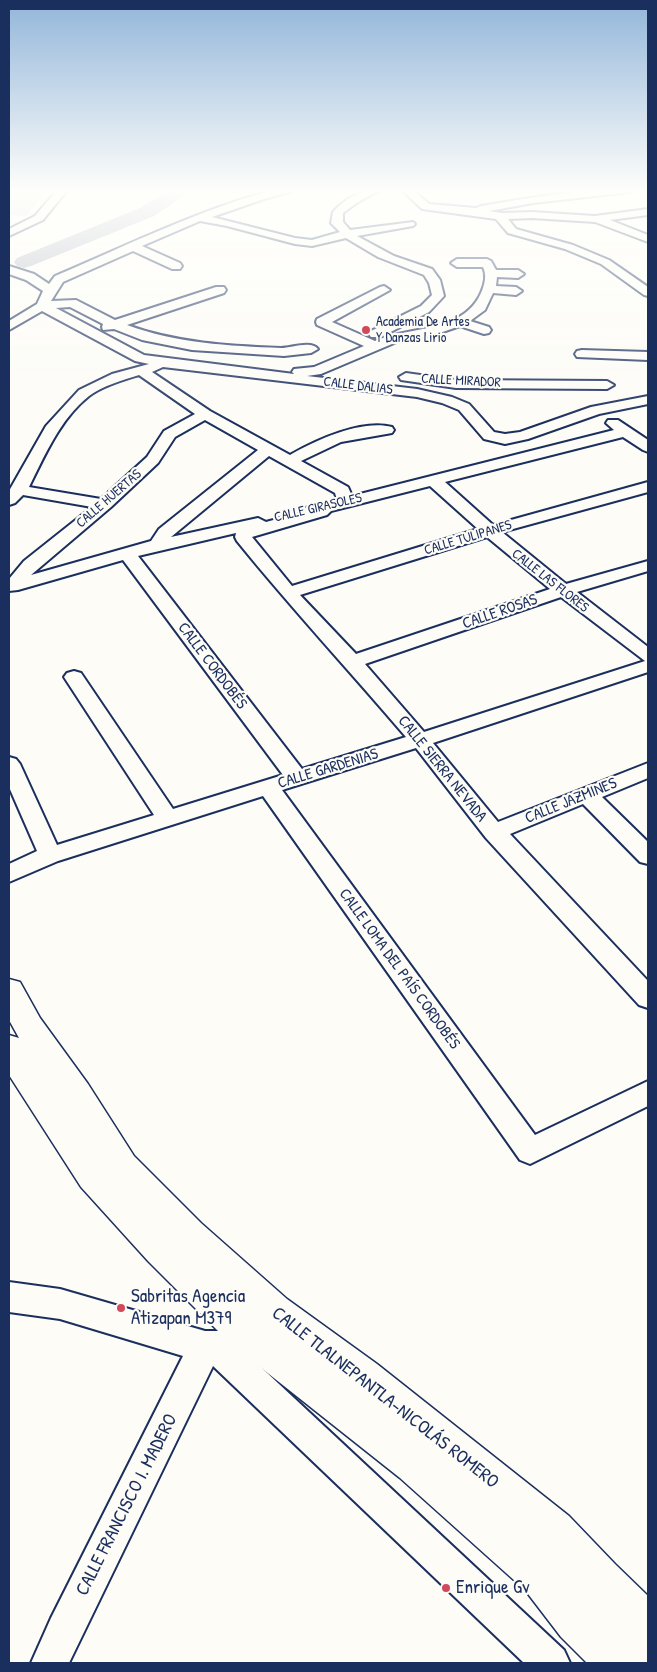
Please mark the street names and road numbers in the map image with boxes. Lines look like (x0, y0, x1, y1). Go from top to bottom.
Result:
street label: CALLE MIRADOR (421, 371, 501, 391)
street label: CALLE DALIAS (322, 373, 394, 399)
street label: CALLE HUERTAS (73, 466, 145, 532)
street label: CALLE GIRASOLES (272, 490, 364, 526)
street label: CALLE TULIPANES (422, 517, 514, 559)
street label: CALLE LAS FLORES (508, 546, 592, 616)
street label: CALLE ROSAS (460, 590, 540, 634)
street label: CALLE CORDOBÉS (173, 619, 251, 713)
street label: CALLE SIERRA NEVADA (393, 712, 491, 826)
street label: CALLE GARDENIAS (275, 745, 381, 793)
street label: CALLE JAZMINES (522, 774, 620, 828)
street label: CALLE LOMA DEL PAÍS CORDOBÉS (334, 885, 464, 1053)
street label: CALLE TLALNEPANTLA-NICOLÁS ROMERO (267, 1302, 503, 1494)
street label: CALLE FRANCISCO I. MADERO (71, 1410, 183, 1600)

